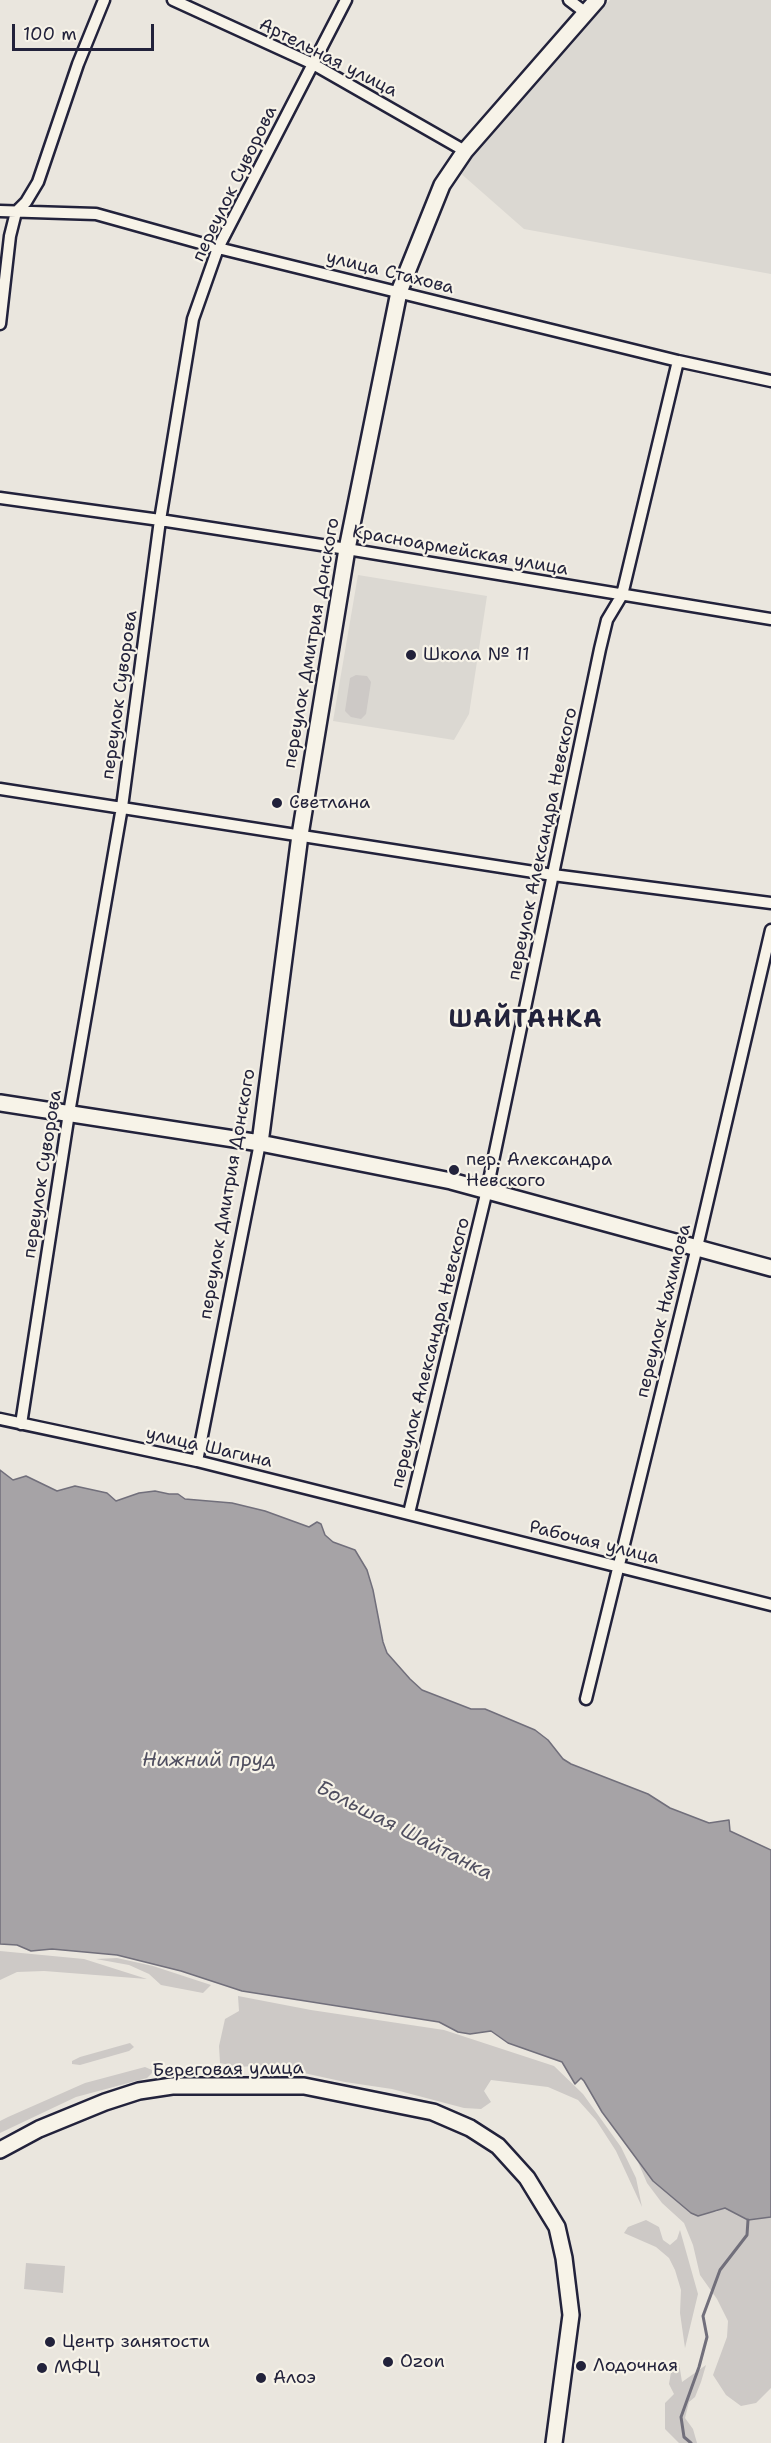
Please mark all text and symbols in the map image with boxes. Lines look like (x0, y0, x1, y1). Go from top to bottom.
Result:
scale bar (15, 12, 158, 50)
street label: Артельная улица (255, 14, 401, 102)
text: 100 m (23, 22, 77, 46)
street label: переулок Суворова (188, 103, 282, 265)
street label: улица Стахова (324, 247, 456, 299)
street label: переулок Дмитрия Донского (279, 516, 345, 770)
street label: Красноармейская улица (350, 521, 570, 581)
street label: переулок Суворова (97, 609, 143, 781)
place label: Школа № 11 (423, 644, 530, 666)
marker: Школа № 11 (404, 648, 418, 662)
street label: переулок Александра Невского (504, 706, 582, 982)
place label: Светлана (289, 792, 370, 814)
marker: Светлана (270, 796, 284, 810)
district label: ШАЙТАНКА (449, 1007, 603, 1035)
street label: переулок Дмитрия Донского (195, 1067, 261, 1321)
street label: переулок Суворова (19, 1088, 67, 1260)
place label: пер. Александра Невского (466, 1149, 612, 1192)
marker: пер. Александра Невского (447, 1163, 461, 1177)
street label: переулок Александра Невского (387, 1215, 475, 1491)
street label: переулок Нахимова (632, 1222, 696, 1400)
street label: улица Шагина (144, 1423, 274, 1473)
street label: Рабочая улица (527, 1516, 661, 1570)
water label: Нижний пруд (142, 1749, 276, 1773)
water label: Большая Шайтанка (312, 1776, 496, 1886)
street label: Береговая улица (152, 2058, 304, 2082)
place label: Центр занятости (62, 2331, 210, 2353)
marker: Центр занятости (43, 2335, 57, 2349)
place label: Ozon (400, 2351, 445, 2373)
marker: Ozon (381, 2355, 395, 2369)
place label: Лодочная (593, 2355, 678, 2377)
place label: МФЦ (54, 2357, 100, 2379)
marker: Лодочная (574, 2359, 588, 2373)
marker: МФЦ (35, 2361, 49, 2375)
place label: Алоэ (273, 2367, 316, 2389)
marker: Алоэ (254, 2371, 268, 2385)

